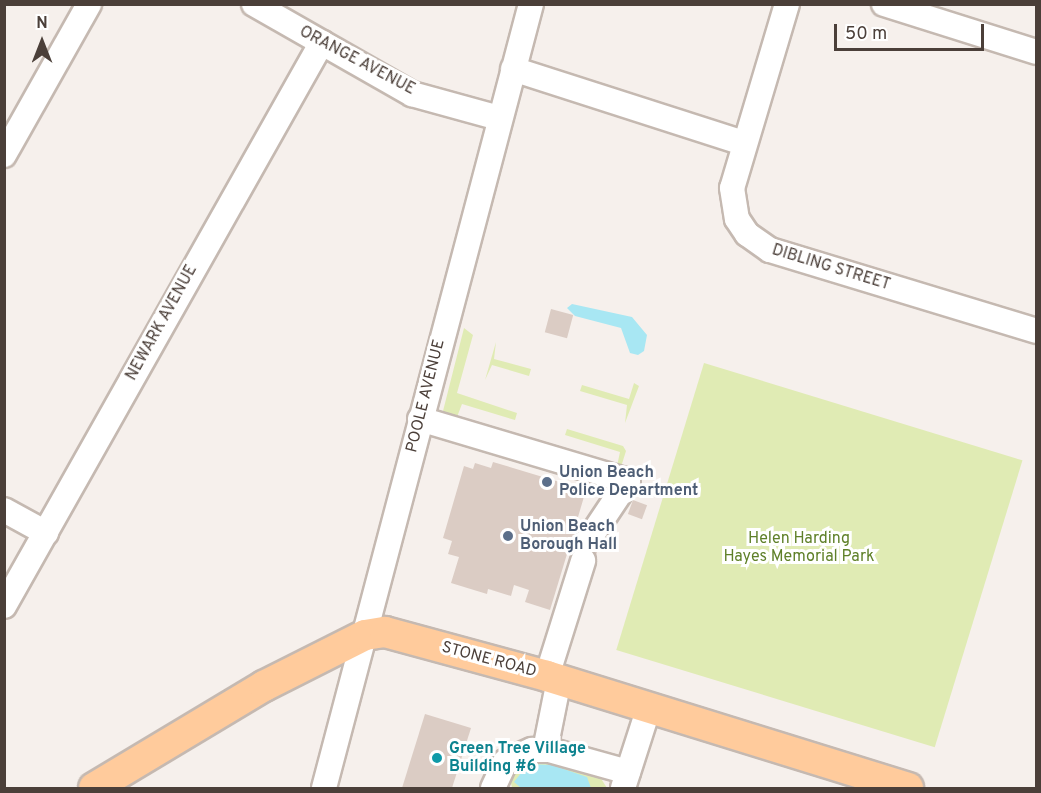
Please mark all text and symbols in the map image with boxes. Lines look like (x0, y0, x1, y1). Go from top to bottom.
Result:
north arrow (12, 12, 72, 72)
scale bar (837, 12, 987, 50)
text: N (36, 14, 48, 34)
street label: ORANGE AVENUE (296, 22, 418, 100)
text: 50 m (845, 23, 887, 46)
street label: DIBLING STREET (769, 241, 893, 295)
street label: NEWARK AVENUE (122, 262, 202, 384)
street label: POOLE AVENUE (403, 337, 449, 455)
place label: Union Beach Police Department (559, 463, 698, 501)
marker: Union Beach Police Department (540, 475, 554, 489)
place label: Union Beach Borough Hall (520, 517, 617, 555)
marker: Union Beach Borough Hall (501, 529, 515, 543)
park label: Helen Harding Hayes Memorial Park (723, 529, 875, 567)
street label: STONE ROAD (440, 638, 538, 682)
place label: Green Tree Village Building #6 (449, 739, 586, 777)
marker: Green Tree Village Building #6 (430, 751, 444, 765)

